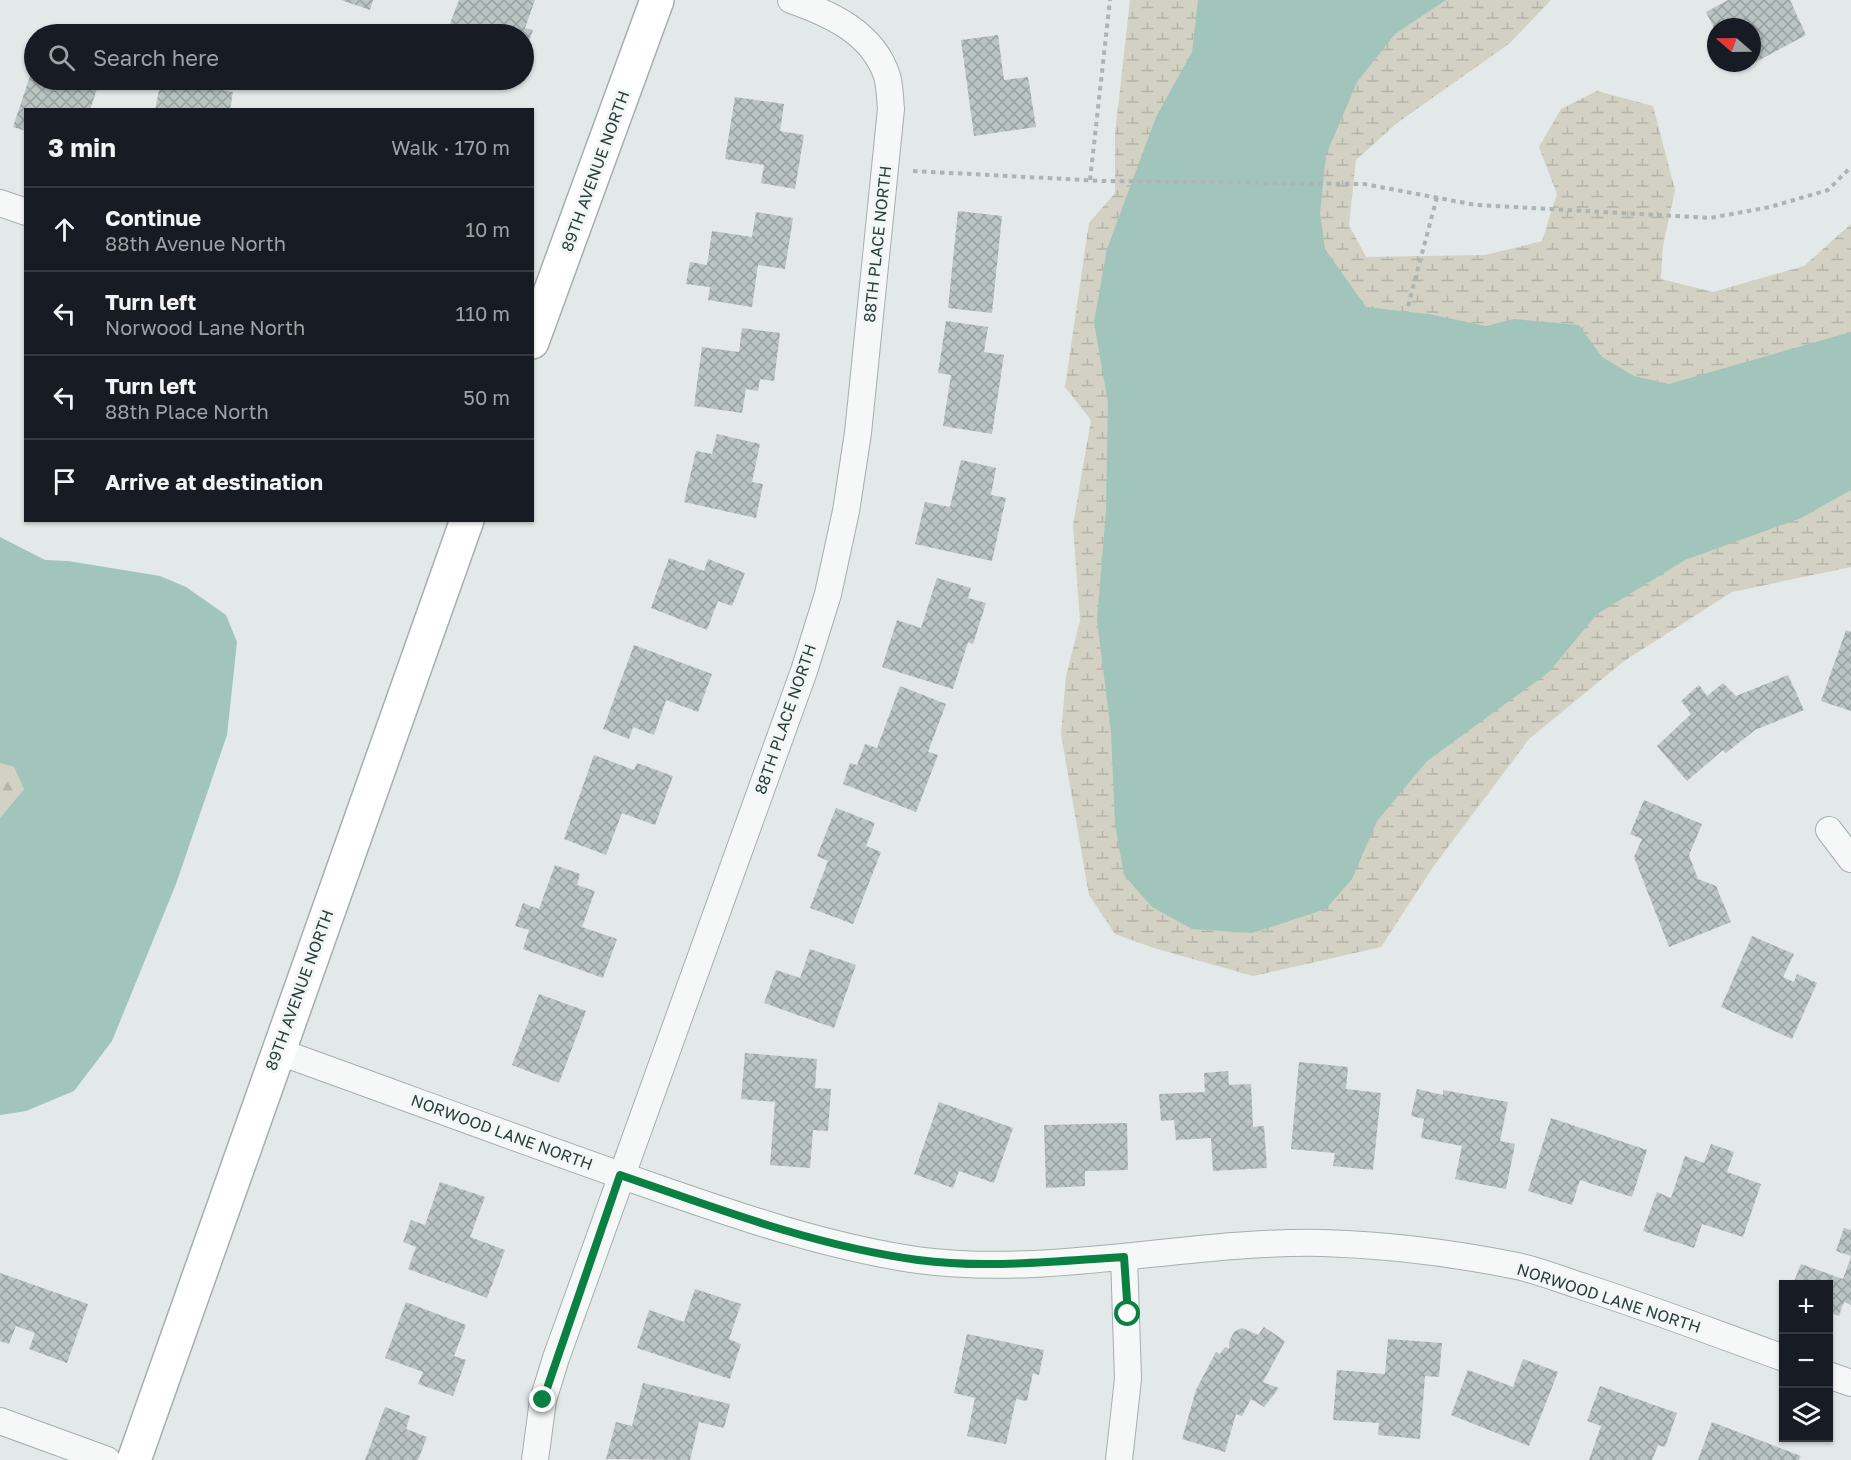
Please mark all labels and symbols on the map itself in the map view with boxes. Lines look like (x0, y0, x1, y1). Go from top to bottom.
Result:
north arrow (1707, 18, 1761, 72)
street label: 89TH AVENUE NORTH (557, 88, 633, 254)
street label: 88TH PLACE NORTH (859, 165, 895, 323)
street label: 88TH PLACE NORTH (750, 641, 820, 797)
street label: 89TH AVENUE NORTH (261, 907, 337, 1073)
street label: NORWOOD LANE NORTH (408, 1090, 596, 1174)
street label: NORWOOD LANE NORTH (1515, 1259, 1703, 1337)
route start (1114, 1300, 1140, 1326)
route end (529, 1386, 555, 1412)

